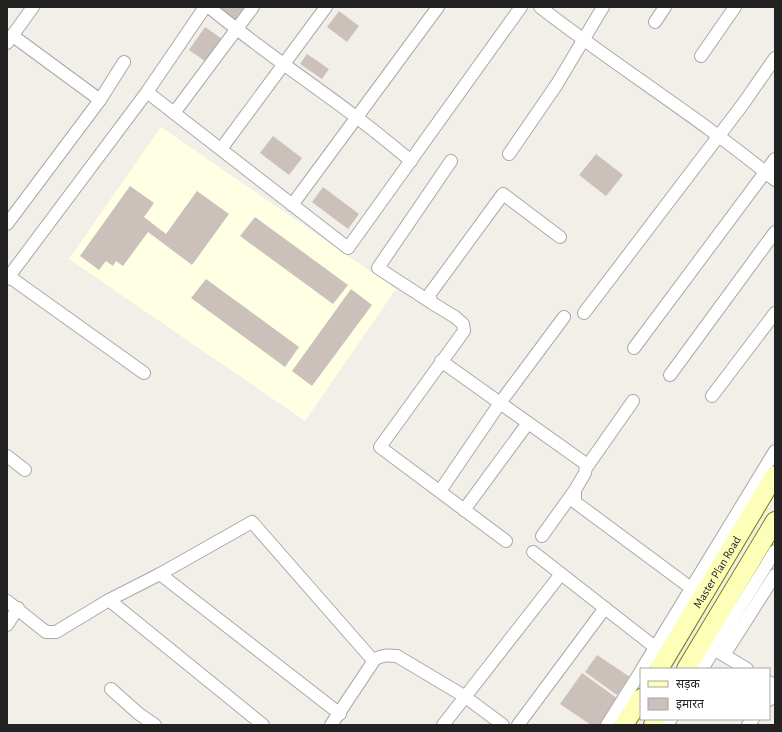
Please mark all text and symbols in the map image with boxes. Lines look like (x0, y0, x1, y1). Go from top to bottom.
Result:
street label: Master Plan Road (691, 534, 743, 610)
legend (640, 668, 770, 720)
text: सड़क (676, 678, 701, 691)
text: इमारत (676, 698, 705, 711)

